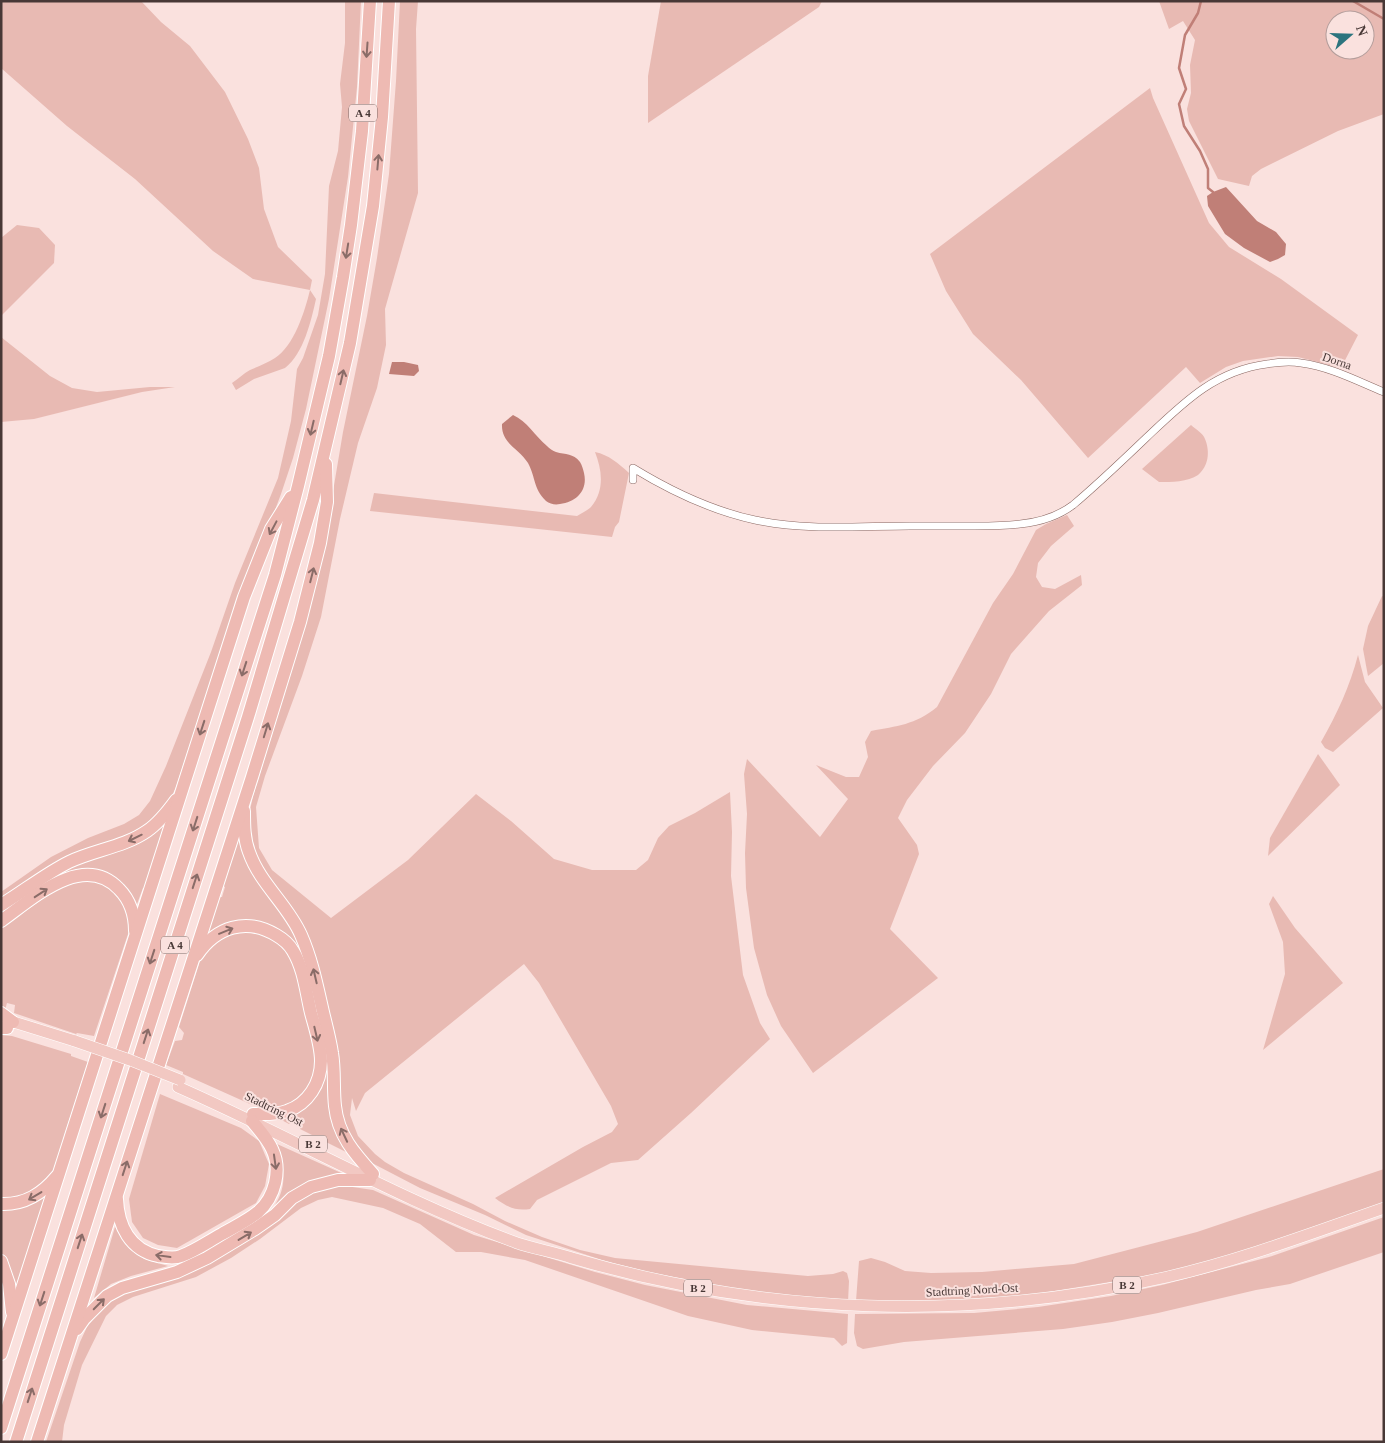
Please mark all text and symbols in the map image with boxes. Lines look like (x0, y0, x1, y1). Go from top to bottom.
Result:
north arrow (1325, 10, 1375, 60)
text: N (1353, 23, 1371, 38)
one-way arrow (363, 42, 372, 58)
road number: A 4 (349, 105, 377, 122)
one-way arrow (373, 154, 382, 170)
one-way arrow (342, 243, 352, 259)
street label: Dorna (1321, 349, 1354, 373)
one-way arrow (338, 370, 347, 386)
one-way arrow (307, 419, 316, 435)
one-way arrow (268, 520, 278, 535)
one-way arrow (308, 567, 317, 583)
one-way arrow (239, 661, 249, 677)
one-way arrow (197, 719, 206, 735)
one-way arrow (262, 723, 272, 739)
one-way arrow (189, 816, 199, 832)
one-way arrow (128, 833, 143, 843)
one-way arrow (191, 873, 201, 889)
one-way arrow (34, 888, 48, 898)
one-way arrow (218, 925, 233, 935)
road number: A 4 (161, 936, 189, 954)
one-way arrow (147, 948, 157, 964)
one-way arrow (310, 969, 319, 985)
one-way arrow (312, 1026, 321, 1042)
one-way arrow (141, 1028, 151, 1044)
street label: Stadtring Ost (242, 1089, 306, 1130)
one-way arrow (97, 1103, 107, 1119)
one-way arrow (339, 1128, 348, 1143)
road number: B 2 (299, 1136, 327, 1152)
one-way arrow (270, 1154, 280, 1170)
one-way arrow (121, 1160, 131, 1176)
one-way arrow (28, 1191, 42, 1201)
one-way arrow (237, 1230, 251, 1240)
one-way arrow (76, 1233, 85, 1249)
one-way arrow (155, 1251, 171, 1261)
road number: B 2 (1113, 1276, 1141, 1294)
road number: B 2 (684, 1280, 712, 1296)
street label: Stadtring Nord-Ost (926, 1281, 1019, 1299)
one-way arrow (37, 1291, 47, 1307)
one-way arrow (93, 1298, 105, 1310)
one-way arrow (26, 1388, 36, 1404)

